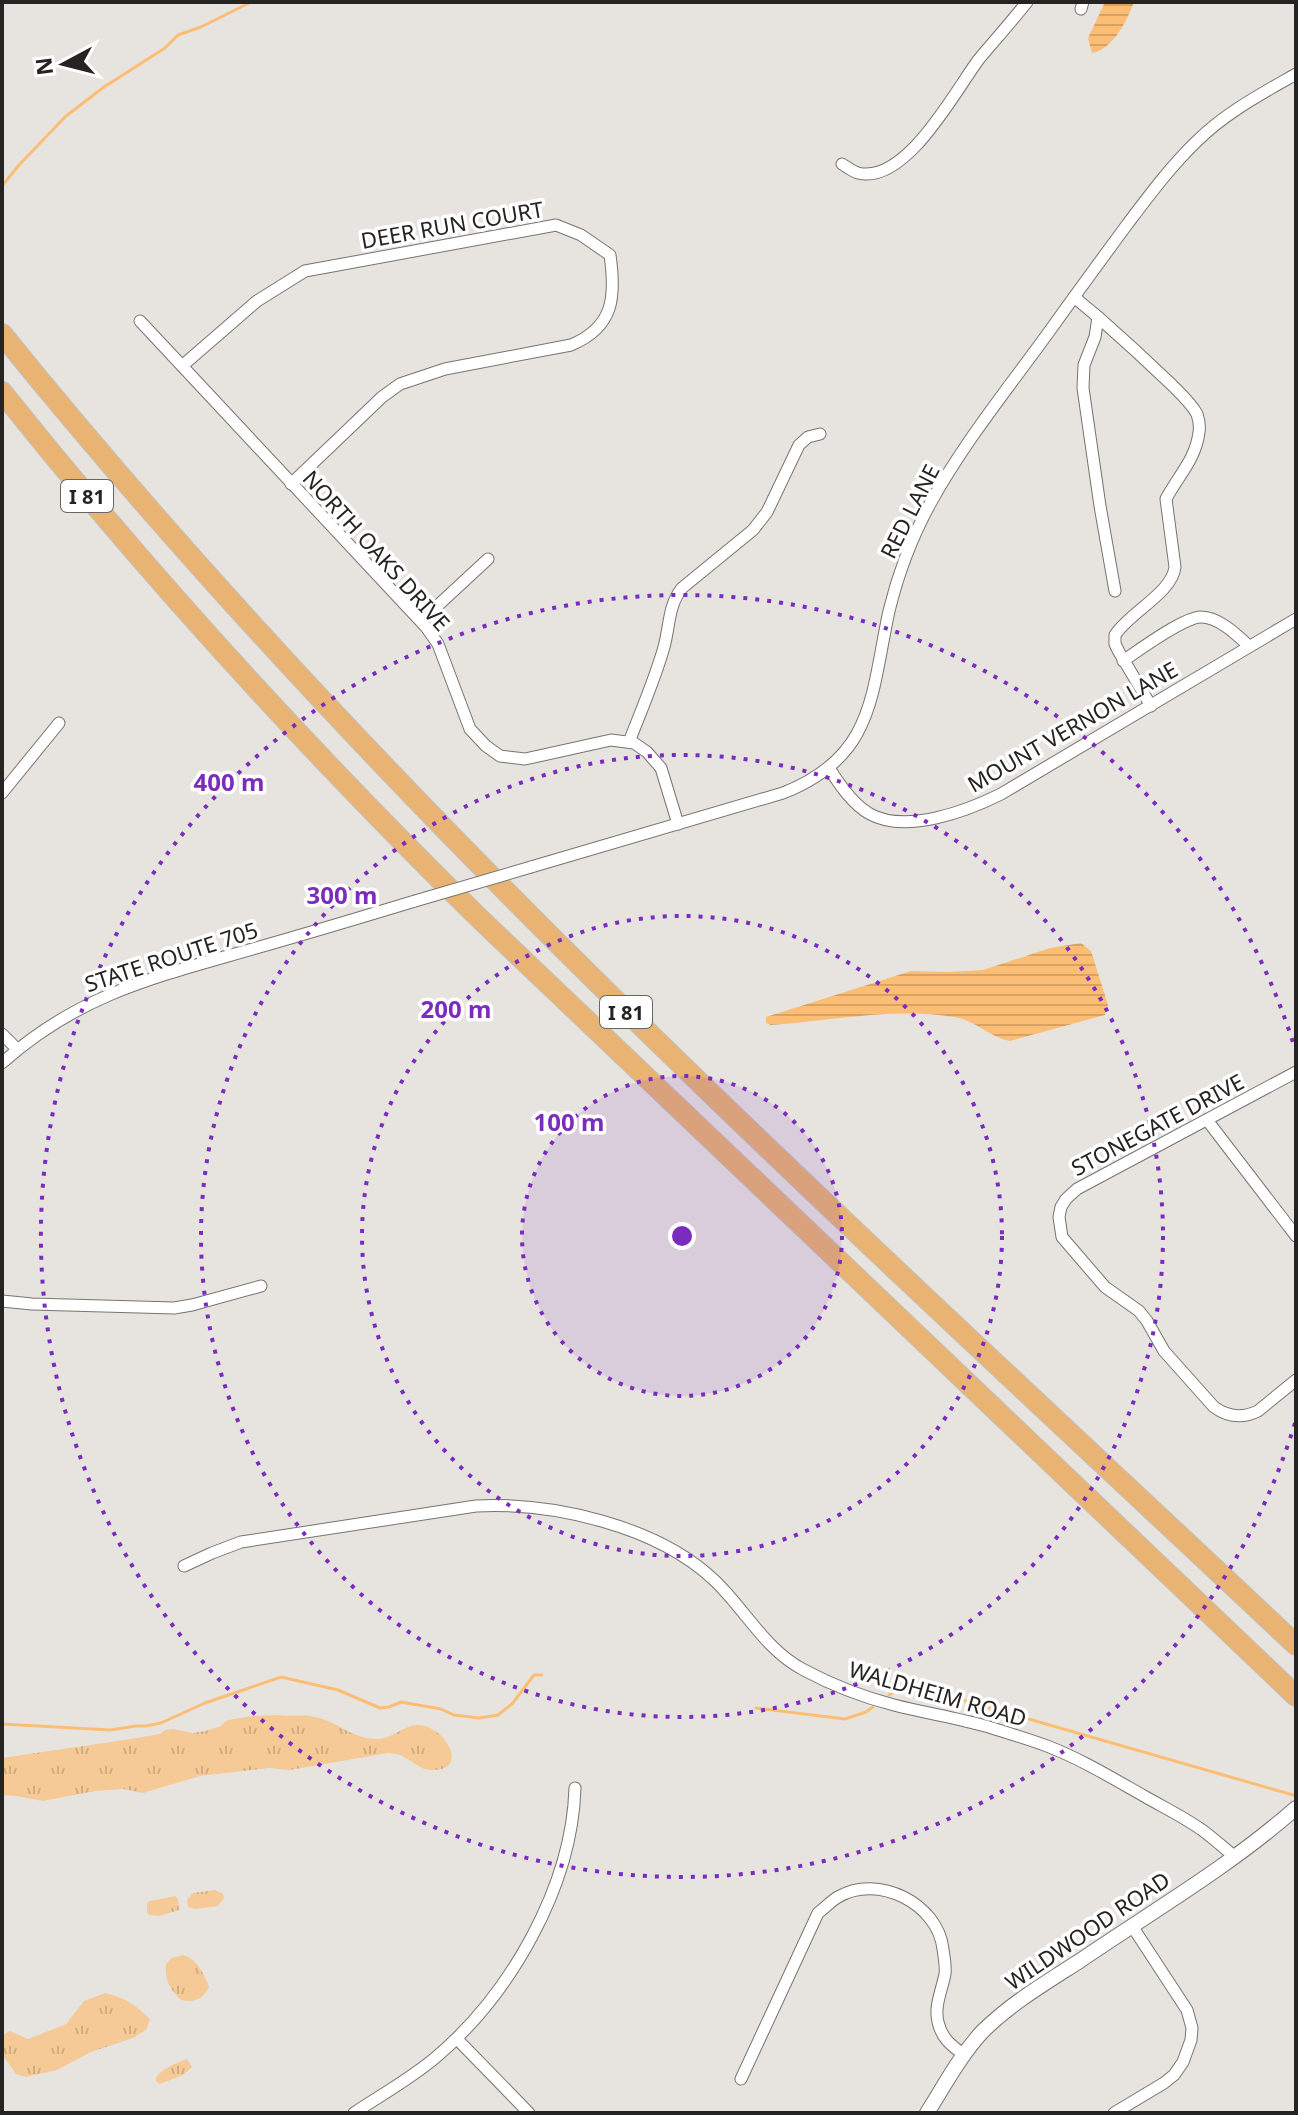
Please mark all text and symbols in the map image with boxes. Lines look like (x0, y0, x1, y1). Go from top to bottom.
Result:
north arrow (24, 24, 104, 104)
text: N (27, 56, 59, 77)
street label: DEER RUN COURT (358, 193, 546, 255)
street label: RED LANE (872, 459, 946, 563)
street label: NORTH OAKS DRIVE (297, 463, 457, 637)
road number: I 81 (61, 480, 113, 512)
street label: MOUNT VERNON LANE (961, 654, 1183, 798)
text: 400 m (194, 765, 264, 798)
text: 300 m (307, 878, 377, 911)
street label: STATE ROUTE 705 (81, 914, 261, 998)
text: 200 m (421, 992, 491, 1025)
road number: I 81 (600, 996, 652, 1028)
street label: STONEGATE DRIVE (1065, 1066, 1249, 1182)
text: 100 m (534, 1105, 604, 1138)
centre of rings (668, 1222, 696, 1250)
street label: WALDHEIM ROAD (846, 1653, 1030, 1733)
street label: WILDWOOD ROAD (999, 1864, 1175, 1996)

